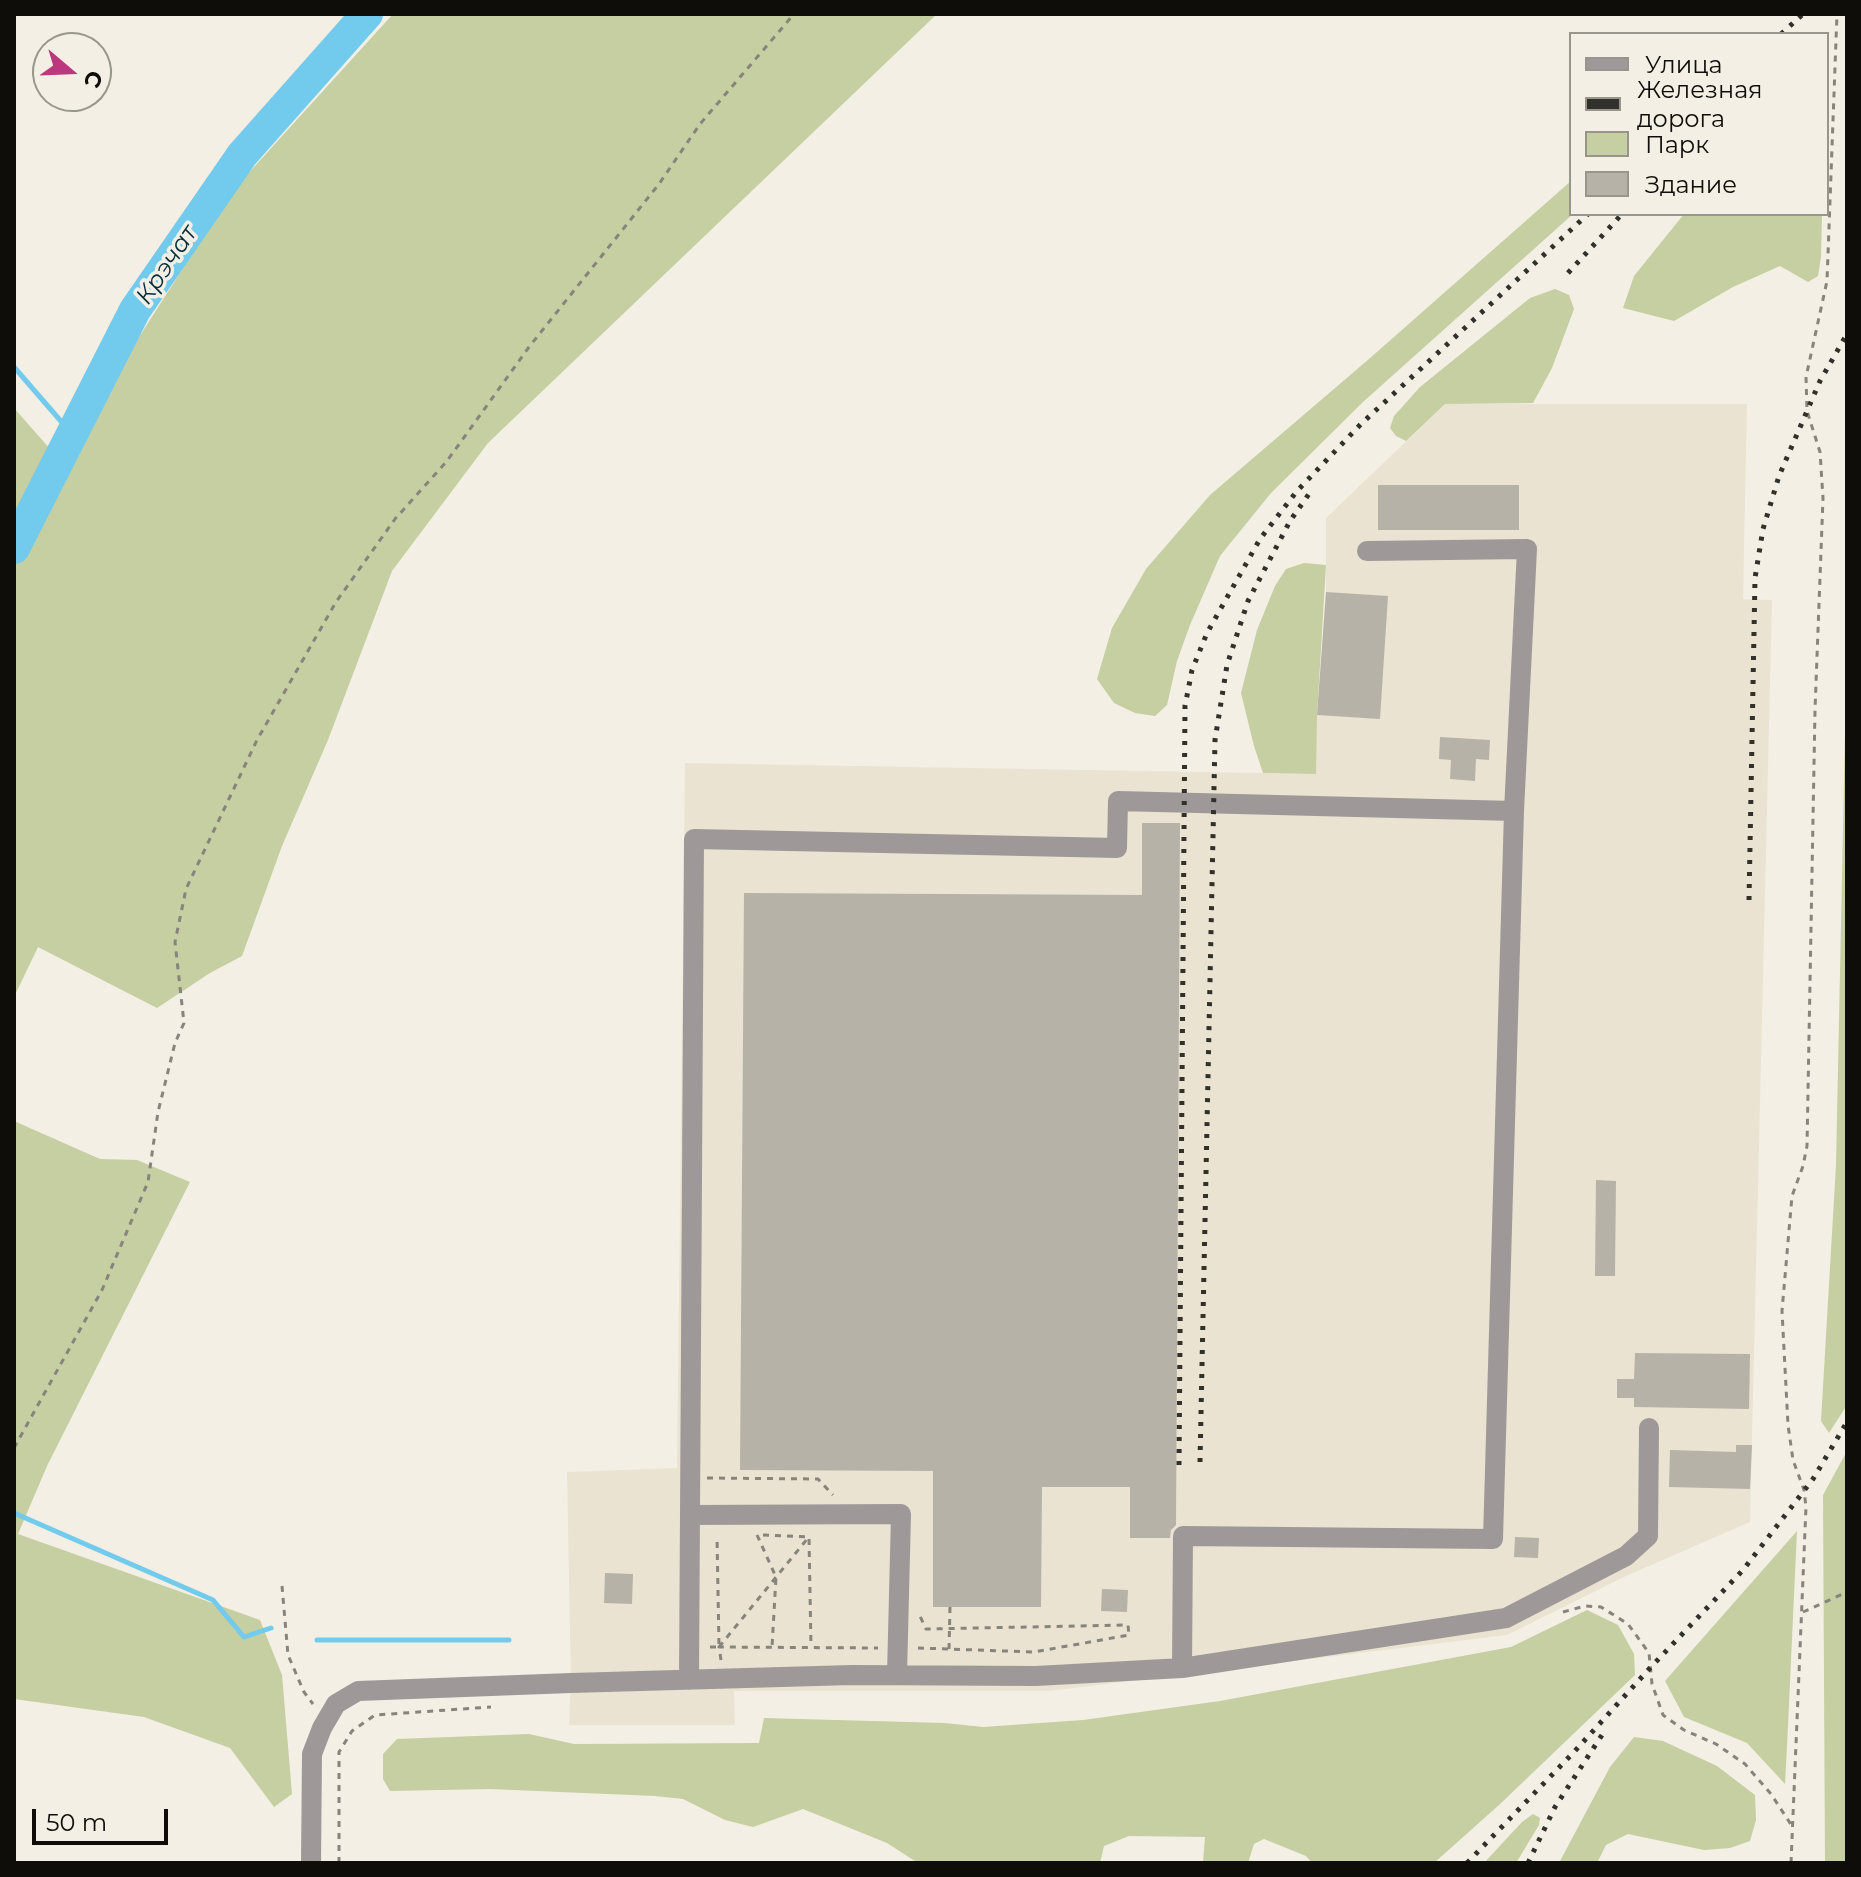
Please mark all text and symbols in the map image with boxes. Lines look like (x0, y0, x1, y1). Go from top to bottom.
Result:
north arrow (32, 32, 112, 112)
legend (1569, 32, 1829, 216)
text: Улица (1645, 50, 1723, 79)
text: С (78, 67, 109, 91)
text: Железная дорога (1637, 75, 1763, 133)
text: Парк (1645, 130, 1709, 159)
text: Здание (1645, 170, 1737, 199)
water label: Крэчат (130, 220, 204, 310)
scale bar (36, 1793, 172, 1843)
text: 50 m (46, 1808, 107, 1837)

